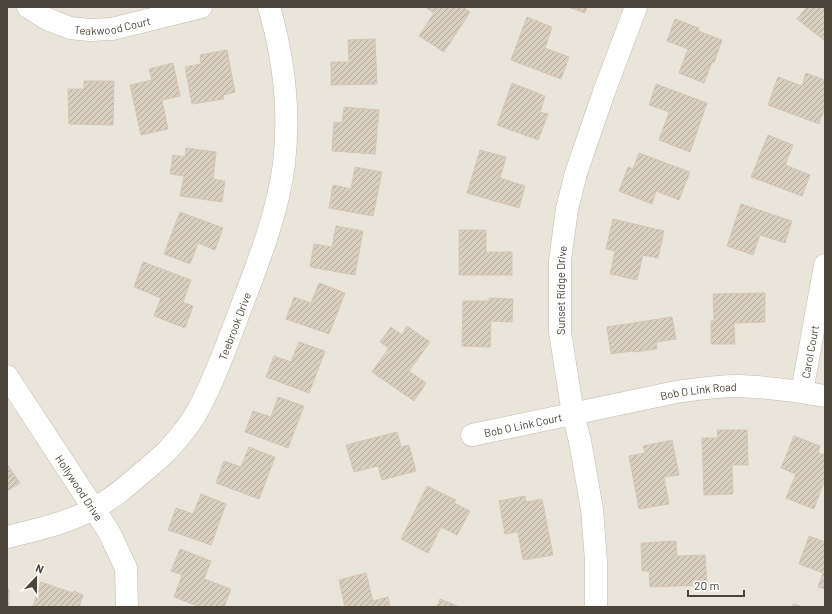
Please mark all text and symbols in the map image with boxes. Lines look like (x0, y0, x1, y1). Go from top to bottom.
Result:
street label: Teakwood Court (74, 13, 152, 37)
street label: Sunset Ridge Drive (554, 244, 569, 335)
street label: Teebrook Drive (215, 290, 253, 362)
street label: Carol Court (798, 324, 820, 379)
street label: Bob O Link Road (659, 379, 737, 402)
street label: Bob O Link Court (483, 410, 563, 439)
street label: Hollywood Drive (54, 452, 106, 523)
north arrow (16, 558, 56, 598)
text: N (34, 561, 46, 576)
scale bar (688, 572, 744, 598)
text: 20 m (694, 578, 720, 592)

